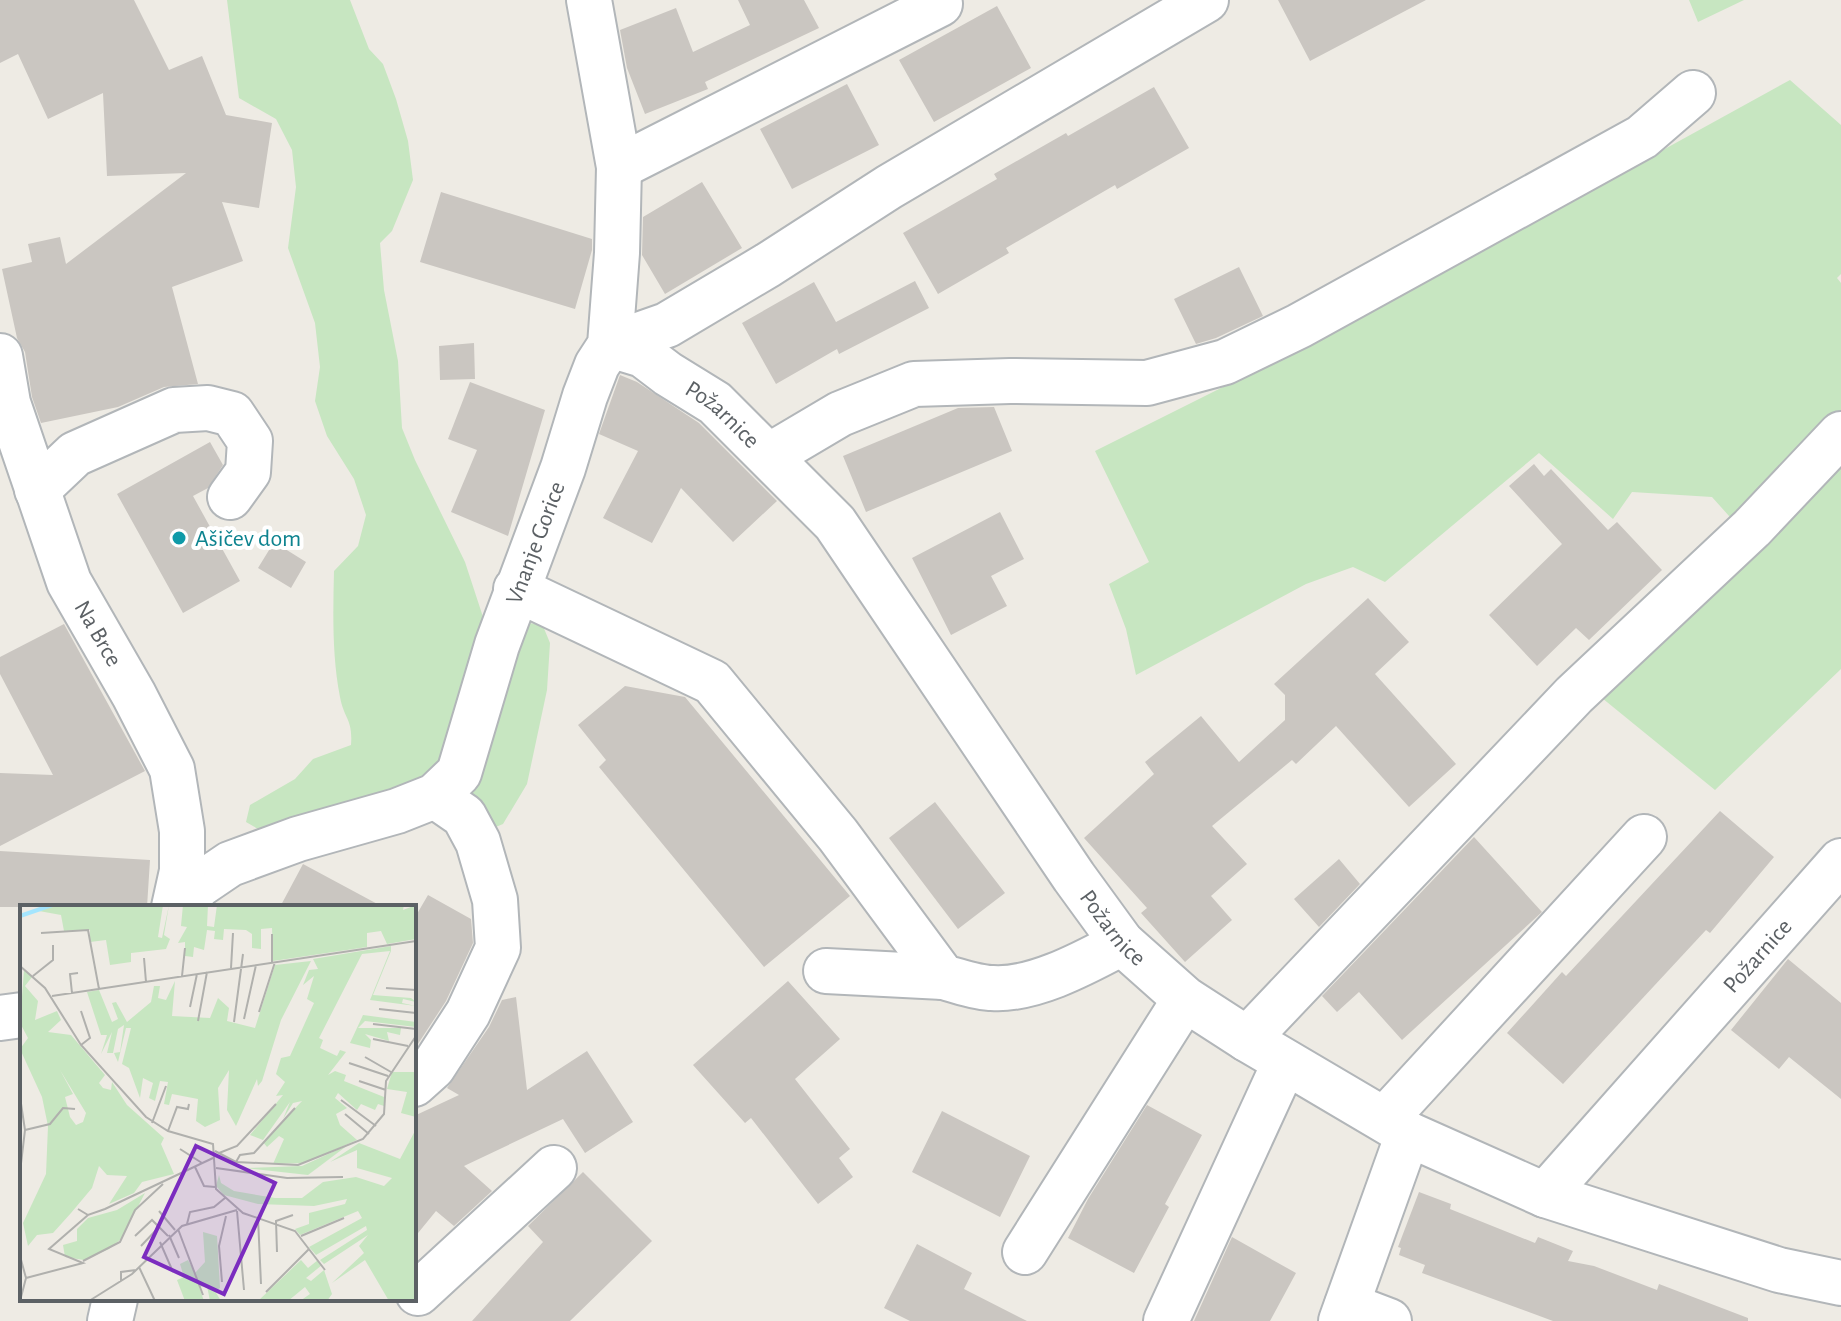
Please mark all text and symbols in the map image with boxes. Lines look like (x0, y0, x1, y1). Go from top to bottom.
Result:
street label: Požarnice (681, 377, 764, 453)
street label: Vnanje Gorice (502, 478, 570, 608)
place label: Ašičev dom (195, 527, 301, 551)
marker: Ašičev dom (170, 529, 188, 547)
street label: Na Brce (69, 597, 126, 671)
street label: Požarnice (1075, 886, 1150, 971)
inset map (20, 905, 416, 1301)
street label: Požarnice (1719, 915, 1797, 998)

